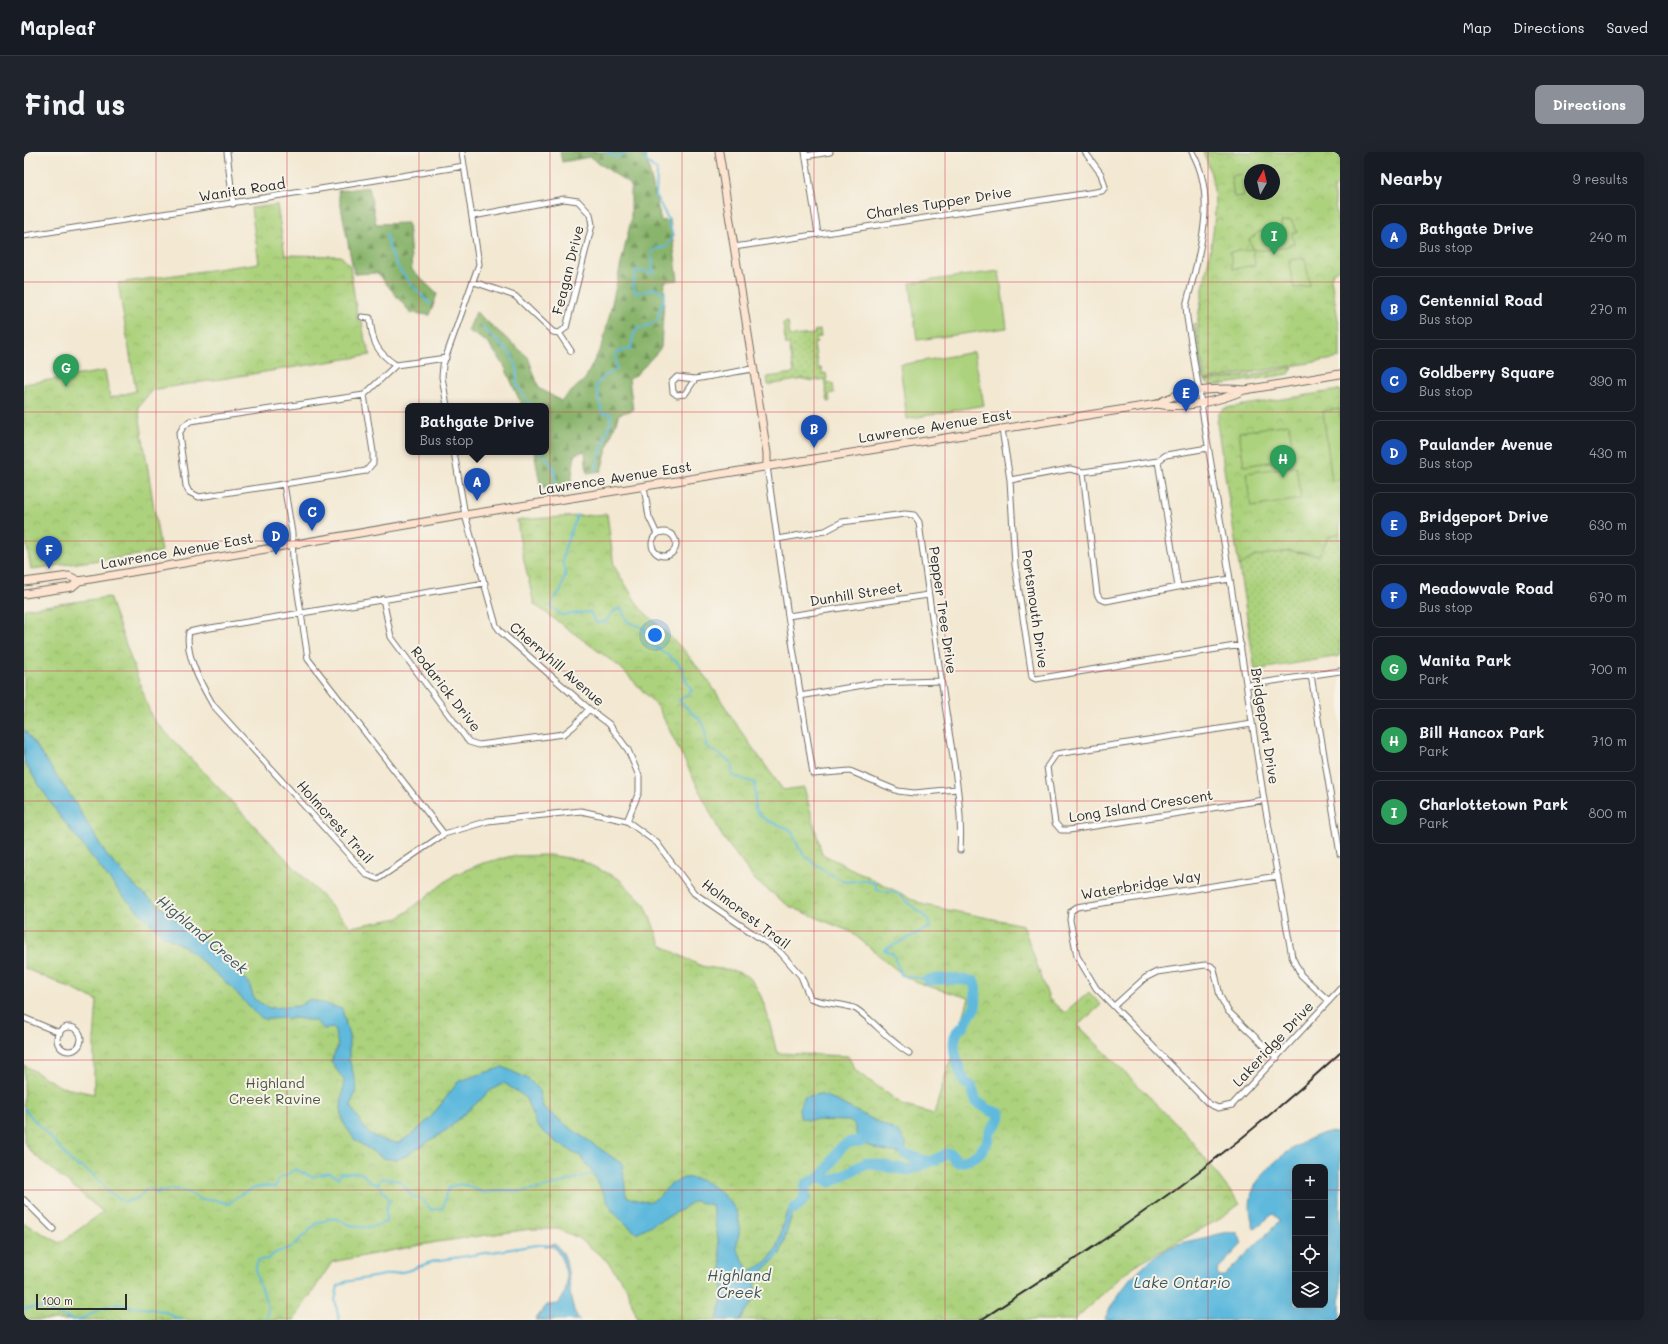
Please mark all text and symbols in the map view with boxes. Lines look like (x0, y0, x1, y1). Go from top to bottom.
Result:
text: Mapleaf (20, 15, 95, 40)
text: Map (1463, 18, 1491, 37)
text: Directions (1513, 18, 1584, 37)
text: Saved (1606, 18, 1648, 37)
button: Directions (1535, 85, 1644, 124)
text: Find us (24, 86, 125, 122)
north arrow (1244, 164, 1280, 200)
text: Nearby (1380, 167, 1442, 189)
text: 9 results (1573, 170, 1628, 187)
street label: Wanita Road (197, 173, 287, 206)
street label: Charles Tupper Drive (865, 182, 1013, 223)
text: Bathgate Drive (1419, 218, 1534, 238)
pin: I (1261, 222, 1287, 255)
street label: Feagan Drive (547, 223, 588, 316)
text: A (1389, 228, 1399, 245)
text: 240 m (1590, 228, 1627, 245)
text: Bus stop (1419, 238, 1472, 255)
text: Centennial Road (1419, 290, 1542, 310)
text: B (1390, 300, 1398, 317)
text: 270 m (1590, 300, 1627, 317)
text: Bus stop (1419, 310, 1472, 327)
pin: G (53, 354, 79, 387)
text: Goldberry Square (1419, 362, 1554, 382)
text: C (1389, 372, 1399, 389)
text: 390 m (1589, 372, 1627, 389)
pin: E (1173, 379, 1199, 412)
text: Bus stop (1419, 382, 1472, 399)
popup (405, 403, 549, 455)
street label: Lawrence Avenue East (857, 404, 1013, 447)
text: Bathgate Drive (420, 411, 534, 431)
pin: B (801, 415, 827, 448)
text: Bus stop (420, 431, 473, 448)
text: Paulander Avenue (1419, 434, 1553, 454)
text: D (1389, 444, 1399, 461)
text: 430 m (1589, 444, 1627, 461)
pin: H (1270, 445, 1296, 478)
text: Bus stop (1419, 454, 1472, 471)
street label: Lawrence Avenue East (537, 456, 693, 499)
pin: A (464, 468, 490, 501)
pin: C (299, 498, 325, 531)
text: Bridgeport Drive (1419, 506, 1549, 526)
text: E (1390, 516, 1398, 533)
text: 630 m (1589, 516, 1627, 533)
pin: D (263, 522, 289, 555)
text: Bus stop (1419, 526, 1472, 543)
street label: Lawrence Avenue East (99, 528, 255, 573)
pin: F (36, 536, 62, 569)
street label: Pepper Tree Drive (925, 545, 962, 675)
street label: Portsmouth Drive (1018, 548, 1053, 669)
street label: Dunhill Street (808, 577, 903, 610)
text: Meadowvale Road (1419, 578, 1553, 598)
text: F (1390, 588, 1398, 605)
text: 670 m (1589, 588, 1627, 605)
text: Bus stop (1419, 598, 1472, 615)
street label: Cherryhill Avenue (506, 617, 609, 710)
your location (645, 625, 665, 645)
street label: Rodarick Drive (407, 642, 486, 735)
text: Wanita Park (1419, 650, 1511, 670)
text: G (1389, 660, 1399, 677)
text: 700 m (1589, 660, 1627, 677)
street label: Bridgeport Drive (1247, 667, 1284, 785)
text: Park (1419, 670, 1448, 687)
text: Bill Hancox Park (1419, 722, 1544, 742)
text: H (1389, 732, 1399, 749)
text: 710 m (1591, 732, 1627, 749)
text: Park (1419, 742, 1448, 759)
street label: Holmcrest Trail (293, 776, 378, 867)
street label: Long Island Crescent (1068, 785, 1214, 826)
text: Charlottetown Park (1419, 794, 1568, 814)
text: I (1391, 804, 1397, 821)
text: 800 m (1589, 804, 1627, 821)
text: Park (1419, 814, 1448, 831)
street label: Waterbridge Way (1079, 866, 1202, 903)
street label: Holmcrest Trail (698, 874, 794, 953)
water label: Highland Creek (153, 890, 253, 979)
street label: Lakeridge Drive (1228, 997, 1317, 1091)
park label: Highland Creek Ravine (229, 1073, 321, 1108)
map controls (1292, 1164, 1328, 1308)
button: + (1292, 1164, 1328, 1200)
button: − (1292, 1200, 1328, 1236)
button: locate (1292, 1236, 1328, 1272)
water label: Highland Creek (707, 1265, 772, 1302)
water label: Lake Ontario (1134, 1272, 1230, 1292)
button: layers (1292, 1272, 1328, 1308)
scale bar (36, 1292, 127, 1311)
text: 100 m (42, 1293, 73, 1308)

